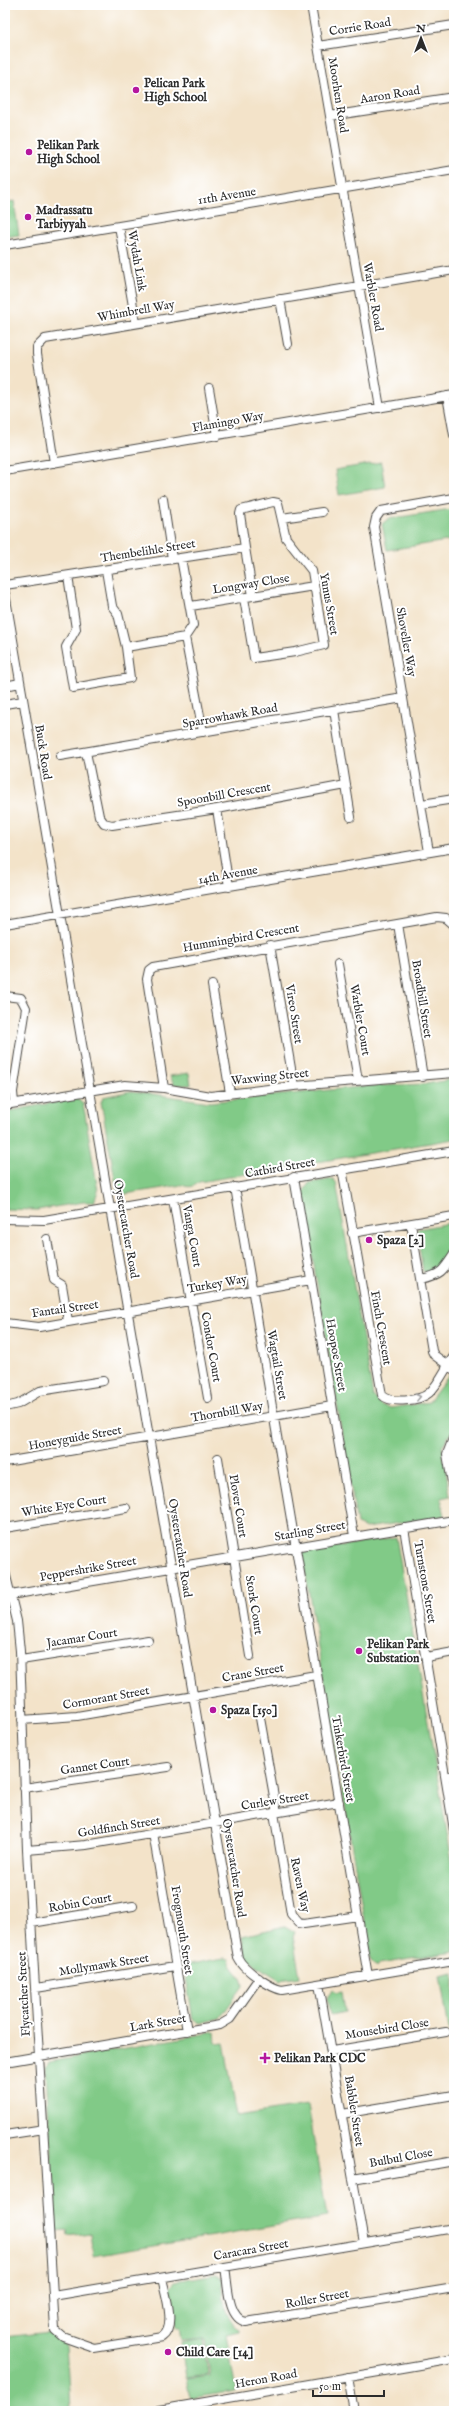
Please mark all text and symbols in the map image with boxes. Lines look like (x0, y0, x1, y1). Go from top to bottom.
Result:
street label: Corrie Road (328, 15, 392, 39)
north arrow (401, 18, 441, 58)
text: N (415, 22, 426, 36)
street label: Moorhen Road (325, 56, 351, 135)
place label: Pelican Park High School (144, 76, 208, 106)
street label: Aaron Road (358, 83, 422, 107)
marker: Pelican Park High School (131, 85, 141, 95)
place label: Pelikan Park High School (37, 138, 101, 168)
marker: Pelikan Park High School (24, 147, 34, 157)
street label: 11th Avenue (197, 184, 258, 208)
place label: Madrassatu Tarbiyyah (35, 203, 93, 233)
marker: Madrassatu Tarbiyyah (23, 212, 33, 222)
street label: Wydah Link (124, 229, 150, 293)
street label: Warbler Road (360, 261, 387, 333)
street label: Whimbrell Way (96, 297, 176, 325)
street label: Flamingo Way (191, 408, 265, 436)
street label: Thembelihle Street (99, 536, 197, 566)
street label: Longway Close (211, 570, 291, 597)
street label: Yunus Street (316, 572, 342, 636)
street label: Shoveller Way (393, 606, 420, 678)
street label: Sparrowhawk Road (181, 700, 279, 733)
street label: Buck Road (31, 723, 55, 781)
street label: Spoonbill Crescent (176, 779, 272, 812)
street label: 14th Avenue (197, 862, 259, 888)
street label: Hummingbird Crescent (182, 920, 300, 956)
street label: Broadbill Street (408, 959, 436, 1039)
street label: Vireo Street (282, 982, 306, 1045)
street label: Warbler Court (346, 983, 374, 1057)
street label: Waxwing Street (230, 1065, 310, 1089)
street label: Catbird Street (244, 1154, 316, 1182)
street label: Oystercatcher Road (110, 1179, 142, 1280)
street label: Vanga Court (179, 1203, 205, 1268)
place label: Spaza [2] (377, 1233, 424, 1249)
marker: Spaza [2] (364, 1235, 374, 1245)
street label: Turkey Way (186, 1271, 248, 1297)
street label: Finch Crescent (367, 1290, 395, 1366)
street label: Fantail Street (31, 1297, 99, 1321)
street label: Condor Court (197, 1311, 225, 1383)
street label: Hoopoe Street (321, 1317, 350, 1393)
street label: Wagtail Street (263, 1329, 291, 1401)
one-way arrow (414, 1393, 421, 1402)
street label: Thornbill Way (190, 1398, 264, 1426)
street label: Honeyguide Street (27, 1422, 123, 1454)
street label: Plover Court (226, 1473, 250, 1539)
street label: White Eye Court (21, 1492, 107, 1520)
street label: Oystercatcher Road (165, 1498, 195, 1599)
street label: Starling Street (273, 1517, 347, 1545)
street label: Turnstone Street (410, 1539, 440, 1625)
street label: Peppershrike Street (39, 1553, 138, 1586)
street label: Stork Court (242, 1574, 266, 1636)
street label: Jacamar Court (44, 1625, 119, 1652)
place label: Pelikan Park Substation (367, 1637, 430, 1666)
marker: Pelikan Park Substation (354, 1646, 364, 1656)
street label: Crane Street (221, 1660, 285, 1686)
street label: Cormorant Street (62, 1683, 150, 1713)
place label: Spaza [150] (221, 1703, 277, 1719)
marker: Spaza [150] (208, 1705, 218, 1715)
street label: Tinkerbird Street (328, 1715, 358, 1803)
street label: Gannet Court (60, 1754, 130, 1778)
street label: Curlew Street (240, 1788, 310, 1814)
street label: Goldfinch Street (77, 1813, 161, 1841)
street label: Oystercatcher Road (219, 1818, 249, 1919)
street label: Raven Way (287, 1856, 313, 1914)
street label: Frogmouth Street (168, 1885, 196, 1975)
street label: Robin Court (47, 1890, 113, 1916)
street label: Mollymawk Street (58, 1950, 150, 1980)
street label: Flycatcher Street (14, 1951, 34, 2037)
street label: Lark Street (129, 2011, 187, 2035)
street label: Mousebird Close (344, 2015, 430, 2043)
place label: Pelikan Park CDC (274, 2051, 366, 2066)
marker: Pelikan Park CDC (259, 2052, 271, 2064)
street label: Babbler Street (341, 2075, 367, 2147)
street label: Bulbul Close (368, 2145, 434, 2171)
street label: Caracara Street (212, 2236, 290, 2264)
street label: Roller Street (284, 2286, 350, 2312)
place label: Child Care [14] (176, 2345, 253, 2360)
marker: Child Care [14] (163, 2347, 173, 2357)
street label: Heron Road (234, 2366, 299, 2392)
scale bar (313, 2372, 384, 2398)
text: 50 m (319, 2379, 341, 2394)

